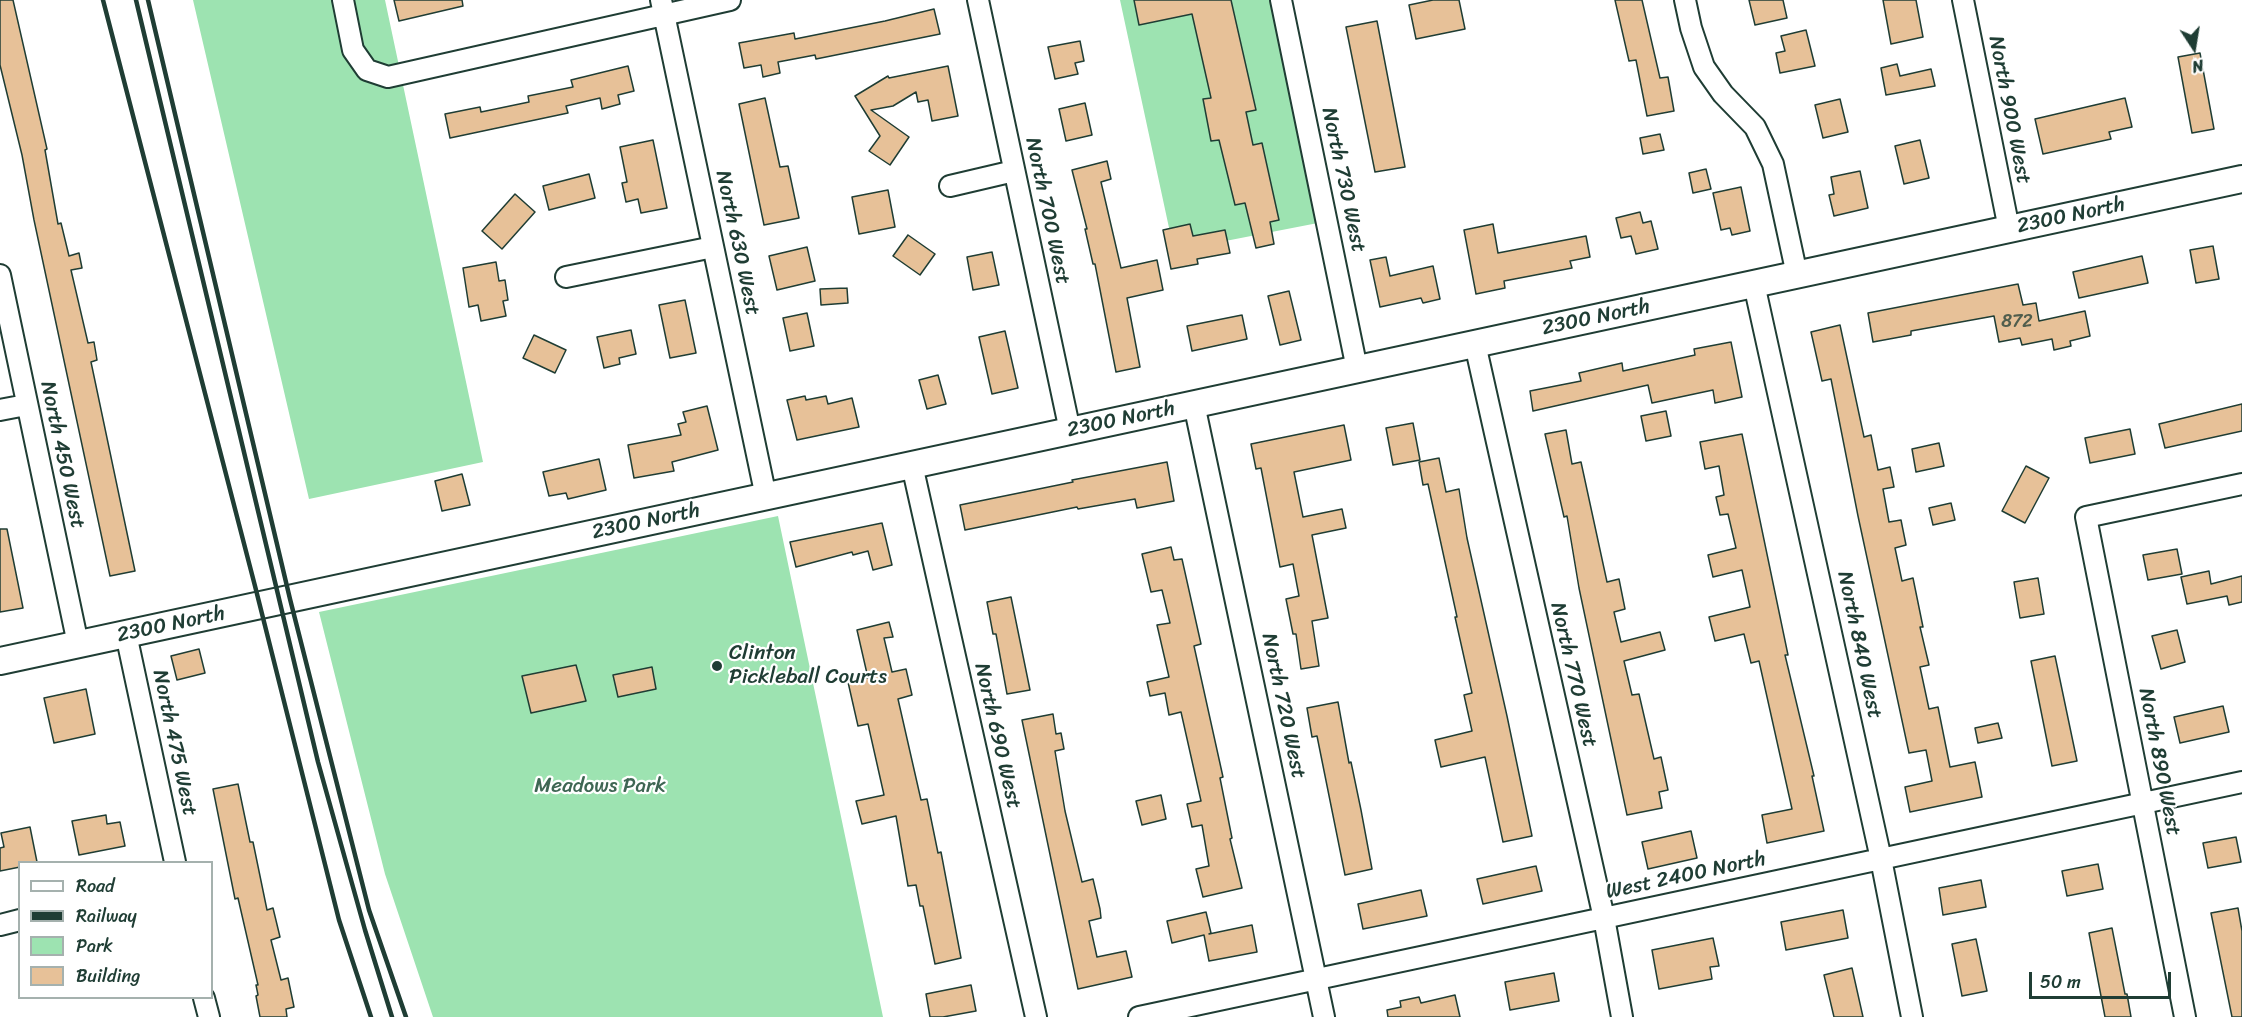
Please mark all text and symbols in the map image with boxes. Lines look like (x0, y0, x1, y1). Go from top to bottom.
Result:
north arrow (2164, 18, 2224, 78)
street label: North 900 West (1982, 34, 2036, 186)
text: N (2189, 51, 2206, 81)
street label: North 730 West (1315, 105, 1371, 255)
street label: North 700 West (1019, 135, 1075, 287)
street label: North 630 West (709, 168, 765, 318)
street label: 2300 North (2015, 192, 2127, 240)
street label: 2300 North (1540, 294, 1652, 342)
house number: 872 (2001, 311, 2033, 333)
street label: North 450 West (34, 379, 90, 531)
street label: 2300 North (1065, 396, 1177, 444)
street label: 2300 North (590, 498, 702, 546)
street label: North 840 West (1831, 569, 1887, 721)
street label: North 770 West (1544, 600, 1602, 750)
street label: 2300 North (115, 601, 227, 649)
street label: North 720 West (1255, 631, 1311, 781)
place label: Clinton Pickleball Courts (729, 641, 887, 691)
marker: Clinton Pickleball Courts (710, 659, 724, 673)
street label: North 690 West (968, 661, 1026, 811)
street label: North 475 West (146, 668, 202, 818)
street label: North 890 West (2132, 686, 2186, 838)
park label: Meadows Park (534, 774, 666, 800)
street label: West 2400 North (1604, 847, 1768, 905)
legend (18, 861, 213, 999)
text: Road (76, 870, 115, 902)
text: Railway (76, 900, 137, 932)
text: Park (76, 930, 113, 962)
text: Building (76, 960, 140, 992)
scale bar (2032, 960, 2174, 998)
text: 50 m (2040, 966, 2081, 998)

